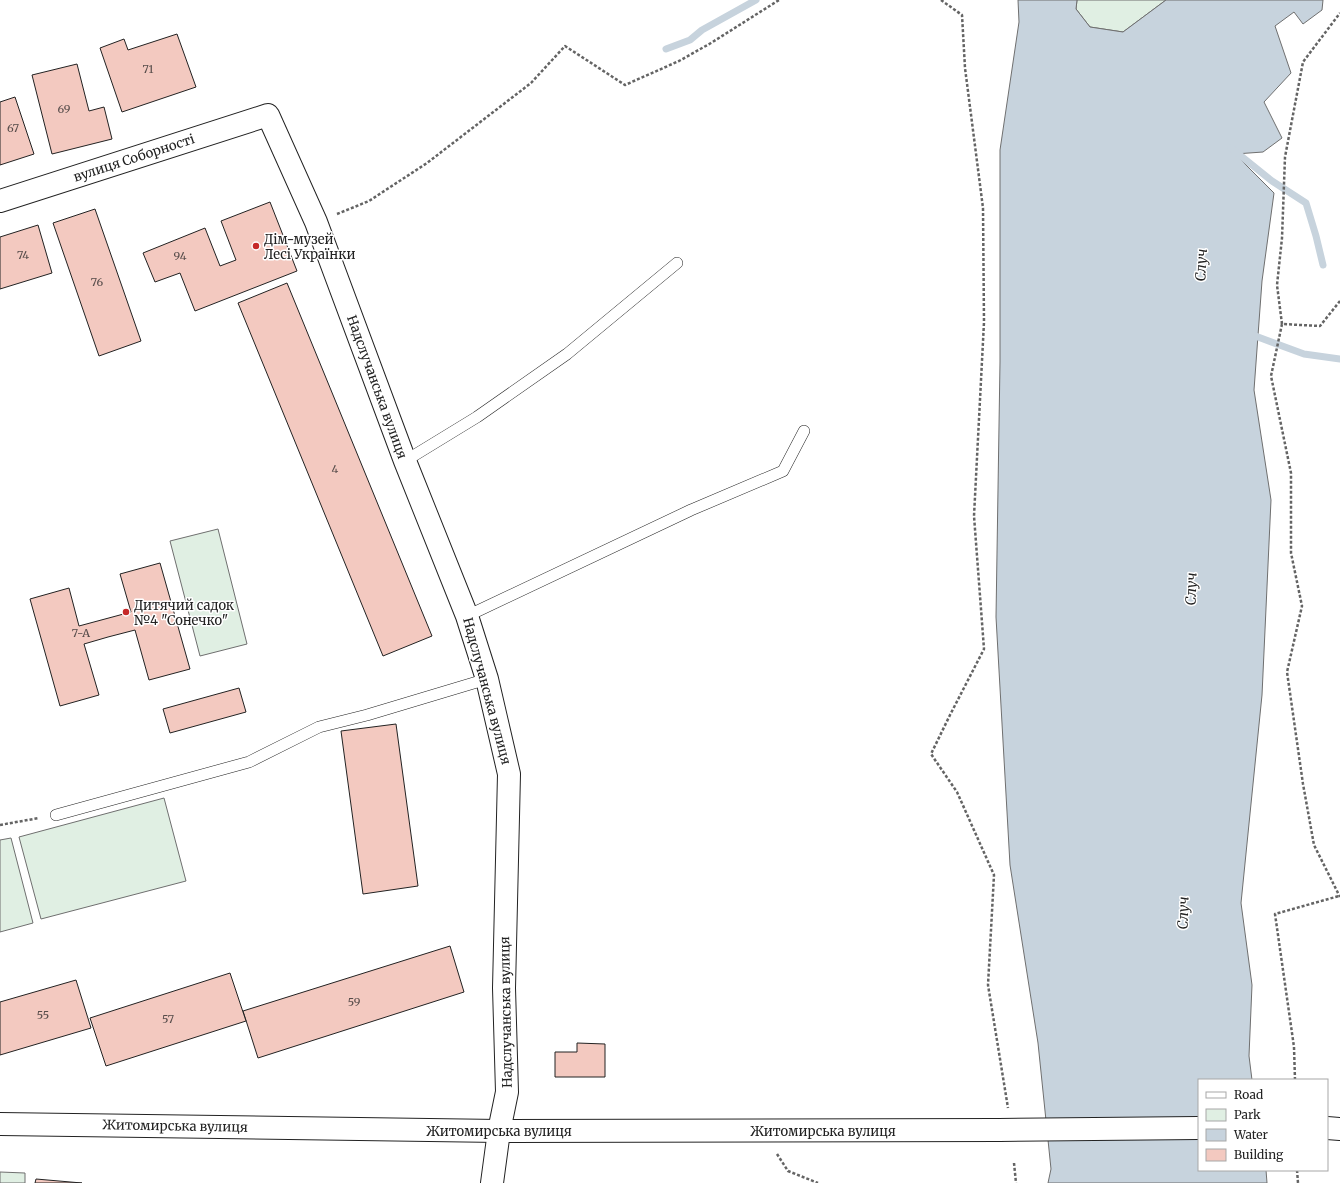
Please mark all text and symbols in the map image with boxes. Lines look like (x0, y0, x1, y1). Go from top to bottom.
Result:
house number: 71 (142, 62, 154, 76)
house number: 69 (57, 102, 71, 116)
house number: 67 (7, 121, 19, 135)
street label: вулиця Соборності (71, 130, 197, 186)
place label: Дім-музей Лесі Українки (264, 231, 355, 263)
marker: Дім-музей Лесі Українки (251, 241, 261, 251)
house number: 74 (17, 248, 29, 262)
water label: Случ (1191, 248, 1211, 282)
house number: 94 (173, 249, 187, 263)
house number: 76 (91, 275, 103, 289)
street label: Надслучанська вулиця (343, 313, 411, 461)
house number: 4 (332, 462, 339, 476)
water label: Случ (1181, 572, 1201, 606)
place label: Дитячий садок №4 "Сонечко" (134, 597, 235, 629)
marker: Дитячий садок №4 "Сонечко" (121, 607, 131, 617)
street label: Надслучанська вулиця (459, 616, 515, 767)
house number: 7-А (72, 626, 90, 640)
water label: Случ (1173, 896, 1193, 930)
street label: Надслучанська вулиця (496, 936, 516, 1088)
house number: 59 (348, 995, 361, 1009)
house number: 55 (37, 1008, 49, 1022)
house number: 57 (162, 1012, 174, 1026)
legend (1198, 1079, 1328, 1171)
text: Road (1234, 1087, 1263, 1102)
text: Park (1234, 1107, 1261, 1122)
street label: Житомирська вулиця (102, 1116, 248, 1136)
street label: Житомирська вулиця (426, 1123, 572, 1140)
street label: Житомирська вулиця (750, 1123, 896, 1140)
text: Water (1233, 1127, 1269, 1142)
text: Building (1234, 1147, 1284, 1162)

